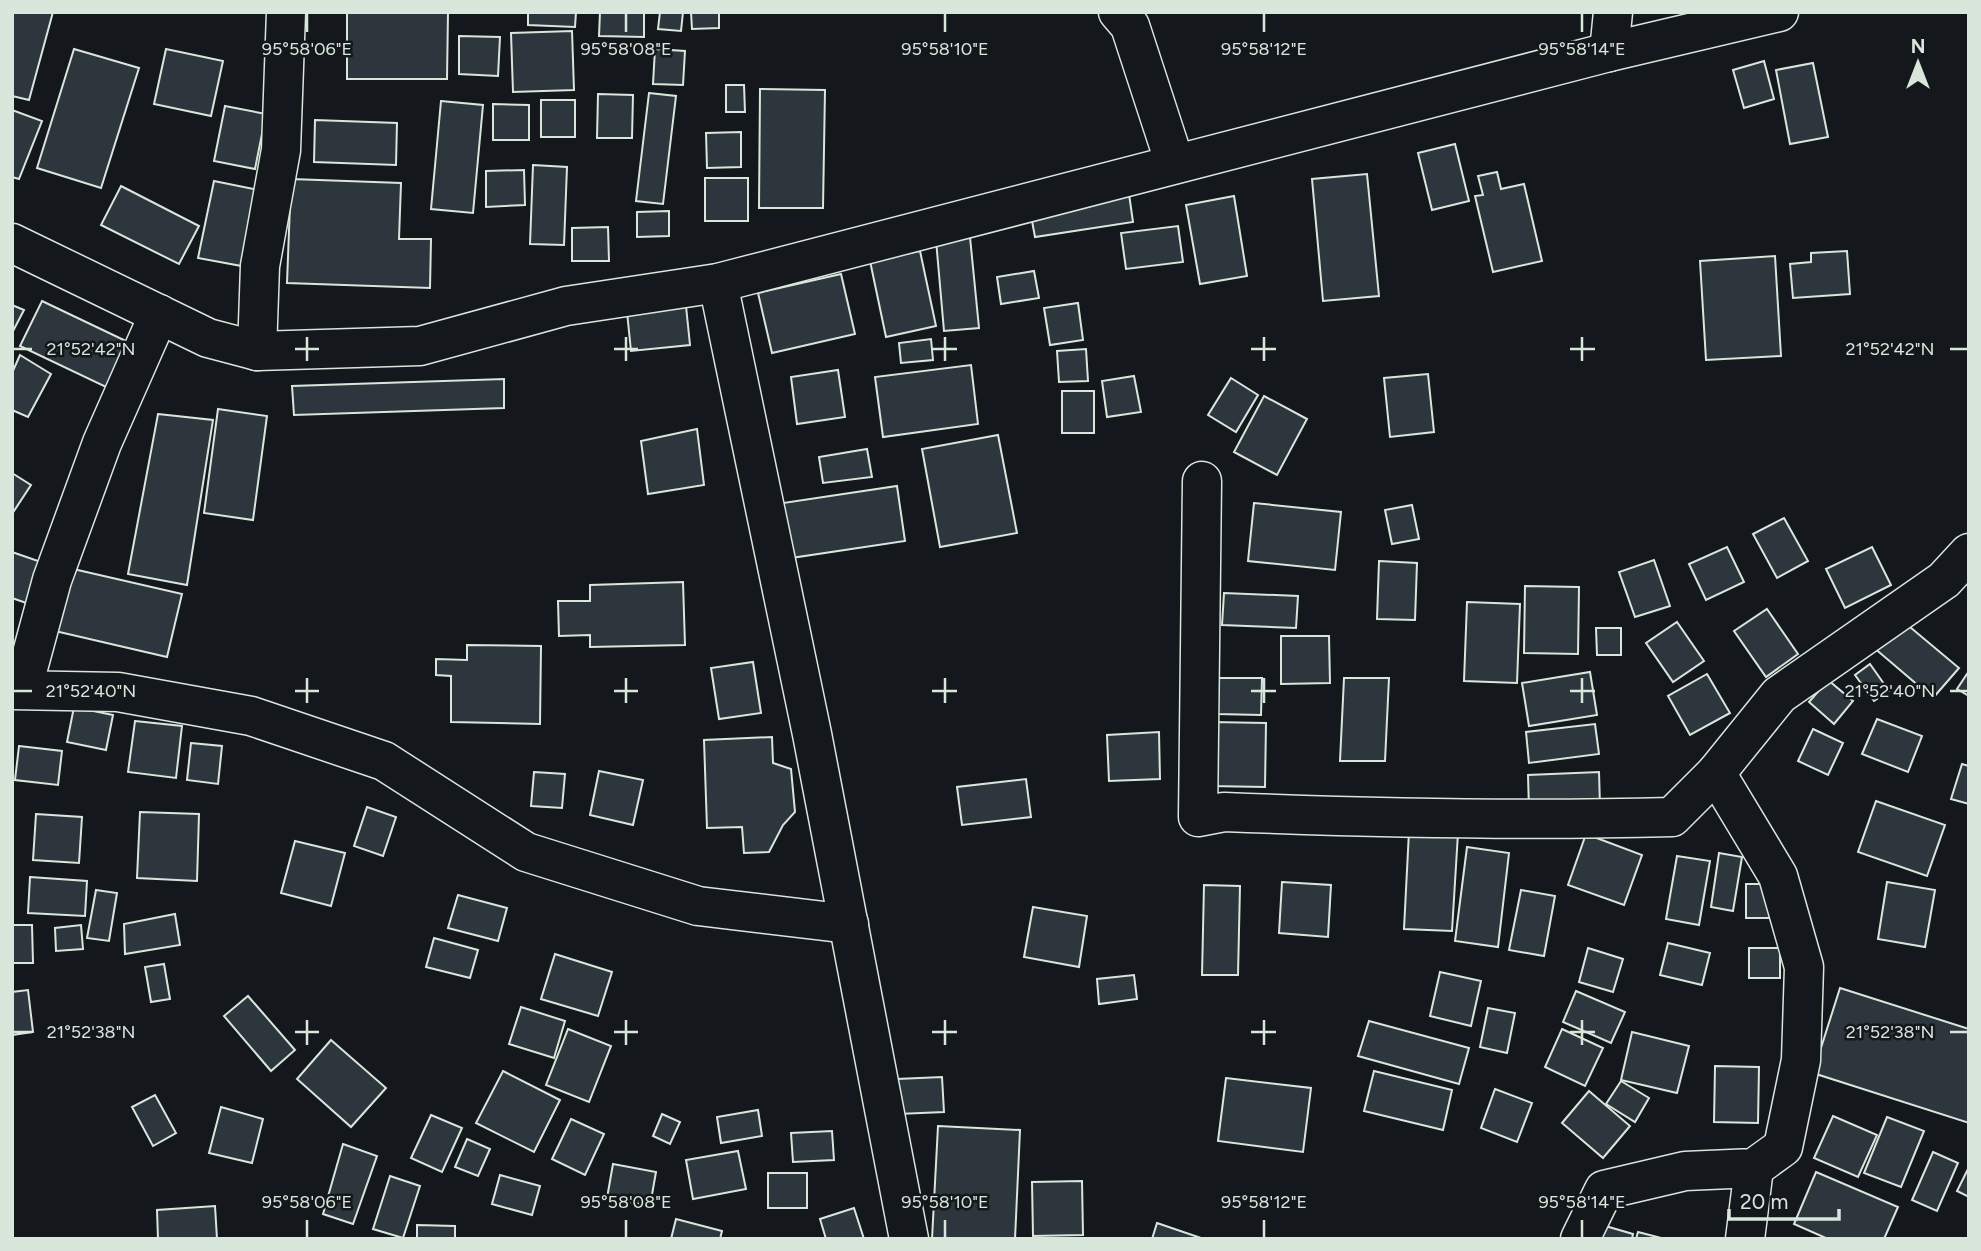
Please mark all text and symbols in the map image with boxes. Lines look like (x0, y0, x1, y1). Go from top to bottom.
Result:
north arrow (1883, 28, 1953, 98)
text: N (1911, 35, 1925, 58)
text: 95°58'06"E (262, 38, 352, 60)
text: 95°58'08"E (580, 38, 672, 60)
text: 95°58'10"E (901, 38, 989, 60)
text: 95°58'12"E (1221, 38, 1307, 60)
text: 95°58'14"E (1538, 38, 1626, 60)
text: 21°52'42"N (46, 338, 136, 360)
text: 21°52'42"N (1845, 338, 1935, 360)
text: 21°52'40"N (46, 680, 136, 702)
text: 21°52'40"N (1845, 680, 1935, 702)
text: 21°52'38"N (47, 1021, 135, 1043)
text: 21°52'38"N (1846, 1021, 1934, 1043)
scale bar (1729, 1178, 1839, 1222)
text: 20 m (1740, 1189, 1788, 1214)
text: 95°58'06"E (262, 1191, 352, 1213)
text: 95°58'08"E (580, 1191, 672, 1213)
text: 95°58'10"E (901, 1191, 989, 1213)
text: 95°58'12"E (1221, 1191, 1307, 1213)
text: 95°58'14"E (1538, 1191, 1626, 1213)

